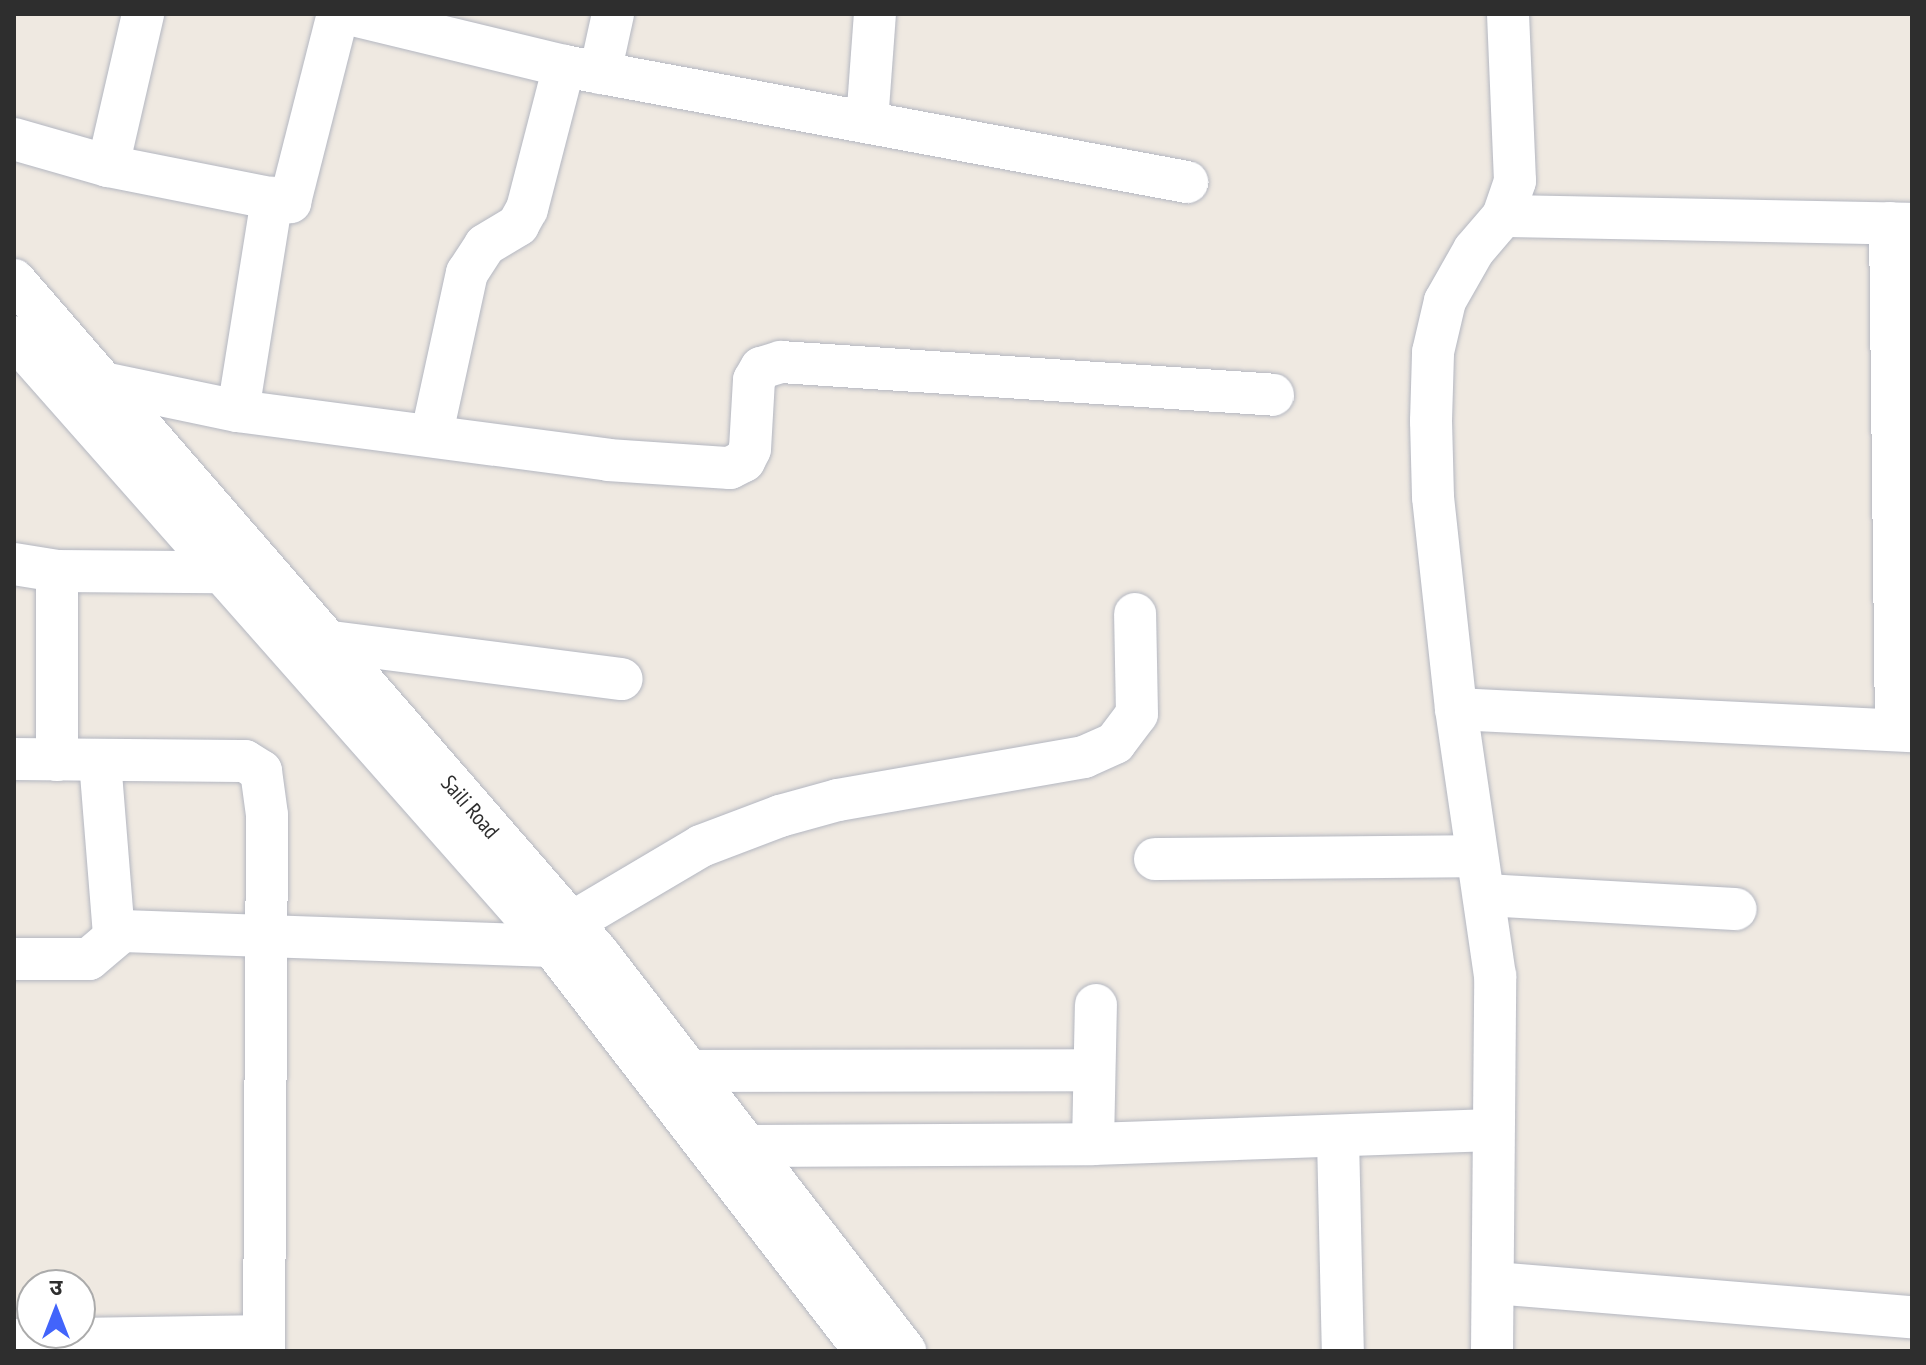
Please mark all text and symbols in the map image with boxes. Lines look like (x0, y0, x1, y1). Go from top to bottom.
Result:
street label: Saili Road (435, 770, 505, 844)
north arrow (16, 1269, 96, 1349)
text: उ (50, 1273, 62, 1301)

